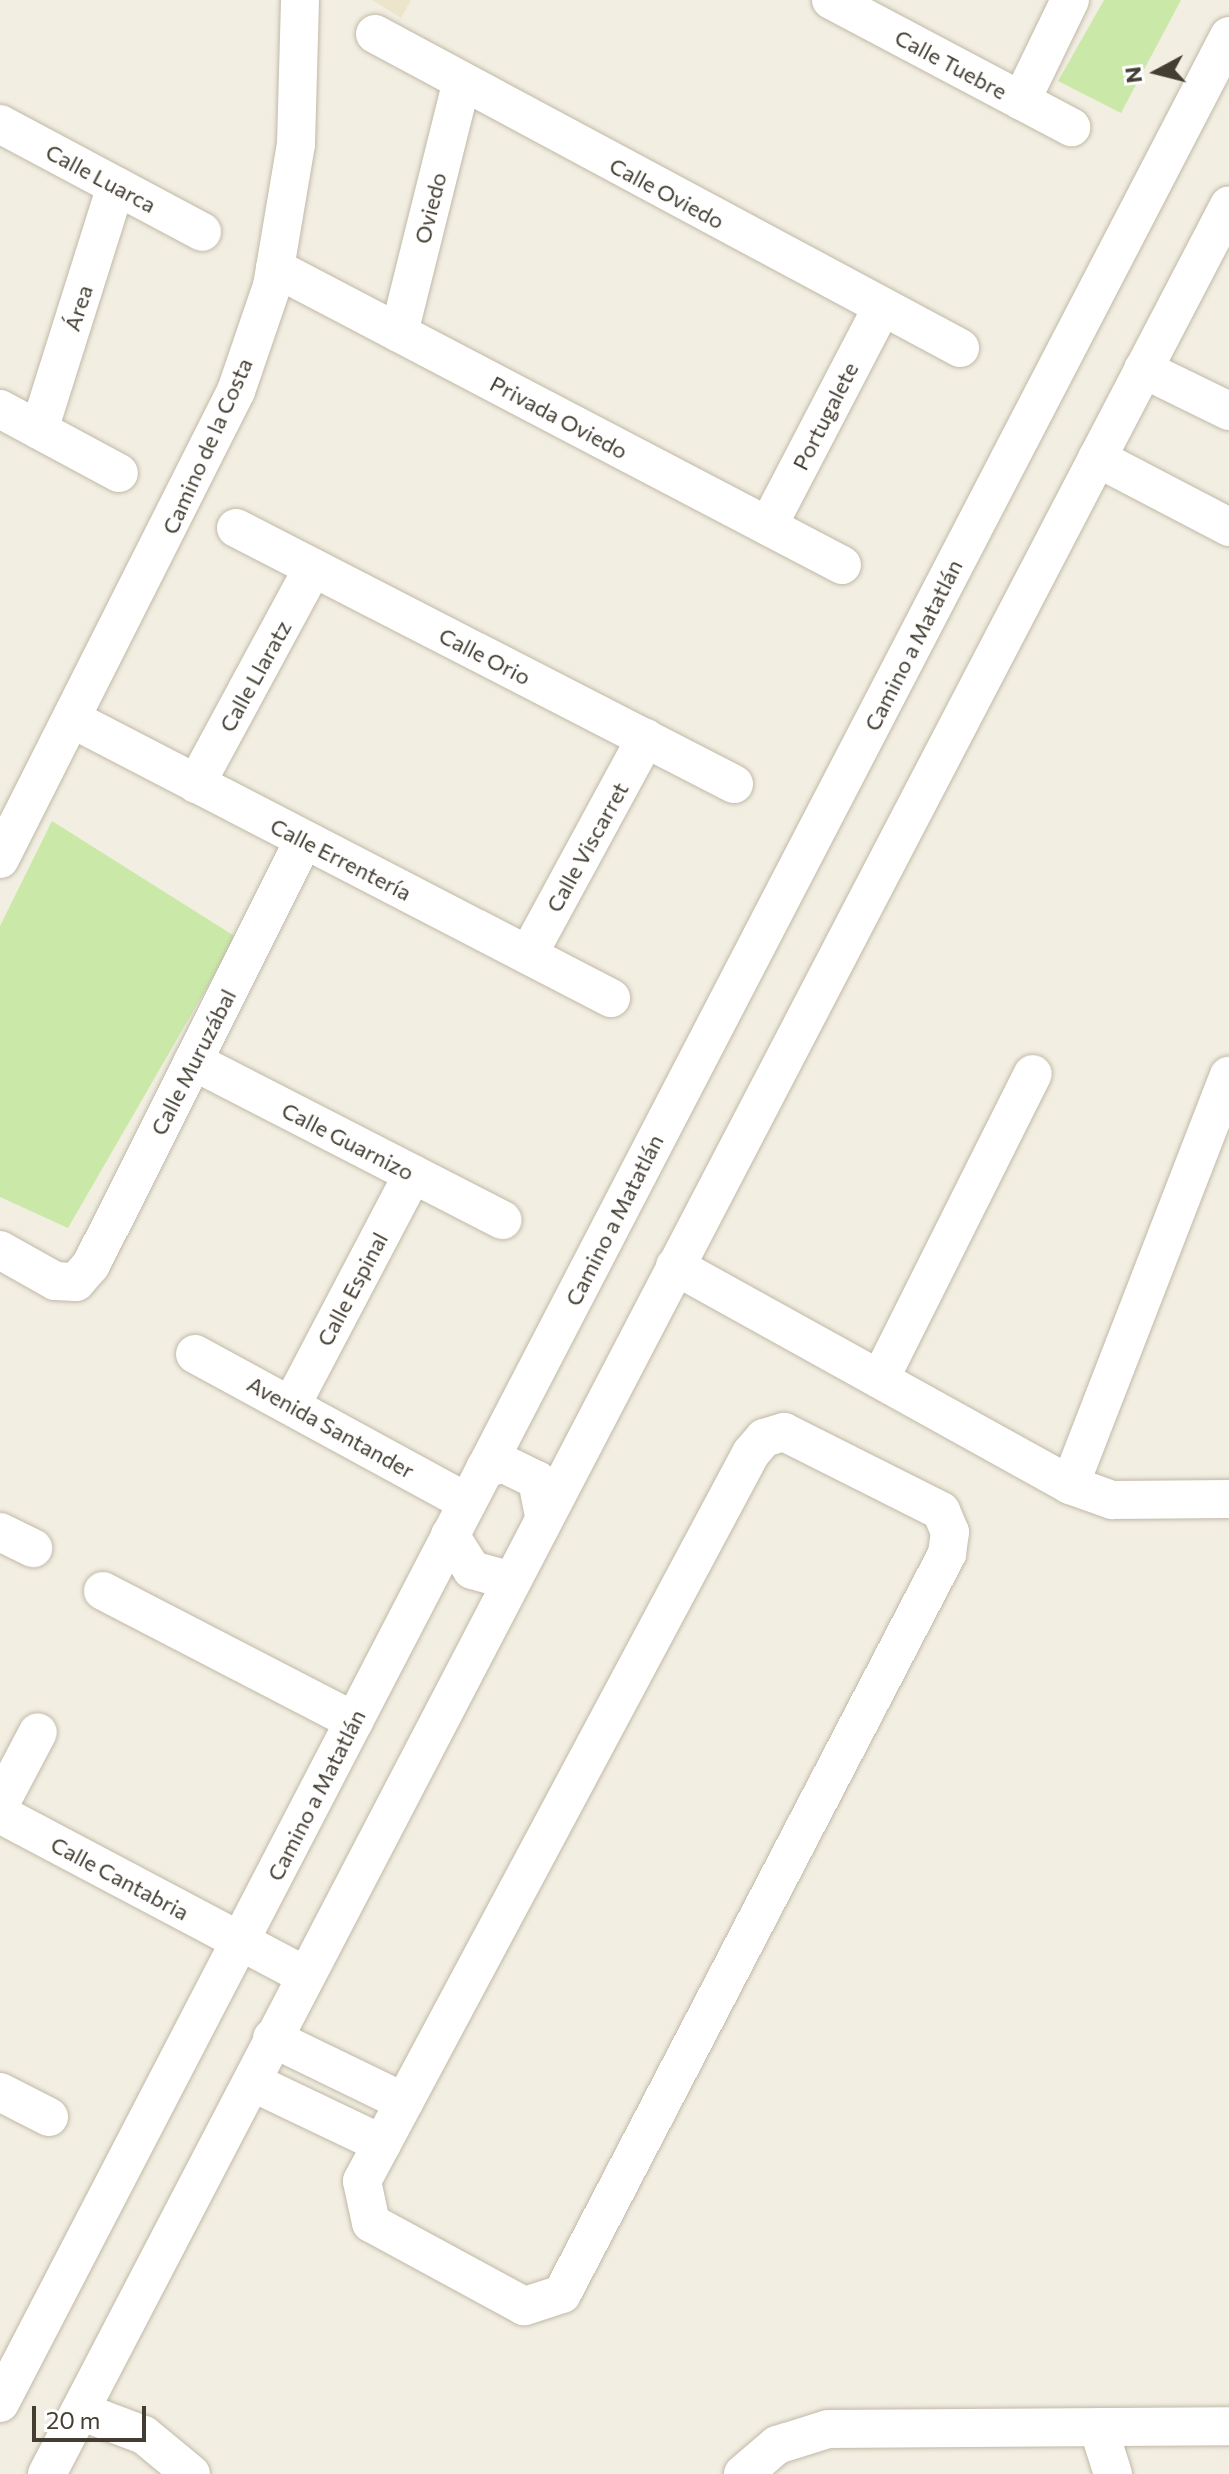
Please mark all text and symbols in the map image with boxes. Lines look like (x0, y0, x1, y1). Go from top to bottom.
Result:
street label: Calle Tuebre (891, 24, 1011, 104)
north arrow (1117, 32, 1197, 112)
text: N (1118, 65, 1147, 85)
street label: Calle Luarca (41, 138, 161, 218)
street label: Calle Oviedo (605, 152, 729, 234)
street label: Oviedo (408, 170, 452, 246)
street label: Área (58, 282, 98, 334)
street label: Camino de la Costa (156, 354, 258, 538)
street label: Portugalete (787, 358, 863, 474)
street label: Privada Oviedo (486, 370, 632, 464)
street label: Camino a Matatlán (858, 555, 968, 735)
street label: Calle Llaratz (214, 616, 296, 736)
street label: Calle Orio (435, 622, 535, 690)
street label: Calle Viscarret (540, 777, 634, 917)
street label: Calle Errentería (266, 812, 416, 906)
street label: Calle Muruzábal (145, 985, 241, 1139)
street label: Calle Guarnizo (278, 1096, 418, 1186)
street label: Camino a Matatlán (559, 1130, 669, 1310)
street label: Calle Espinal (311, 1228, 393, 1350)
street label: Avenida Santander (243, 1370, 419, 1484)
street label: Camino a Matatlán (261, 1705, 371, 1885)
street label: Calle Cantabria (47, 1831, 193, 1925)
scale bar (36, 2390, 150, 2440)
text: 20 m (46, 2405, 100, 2434)

